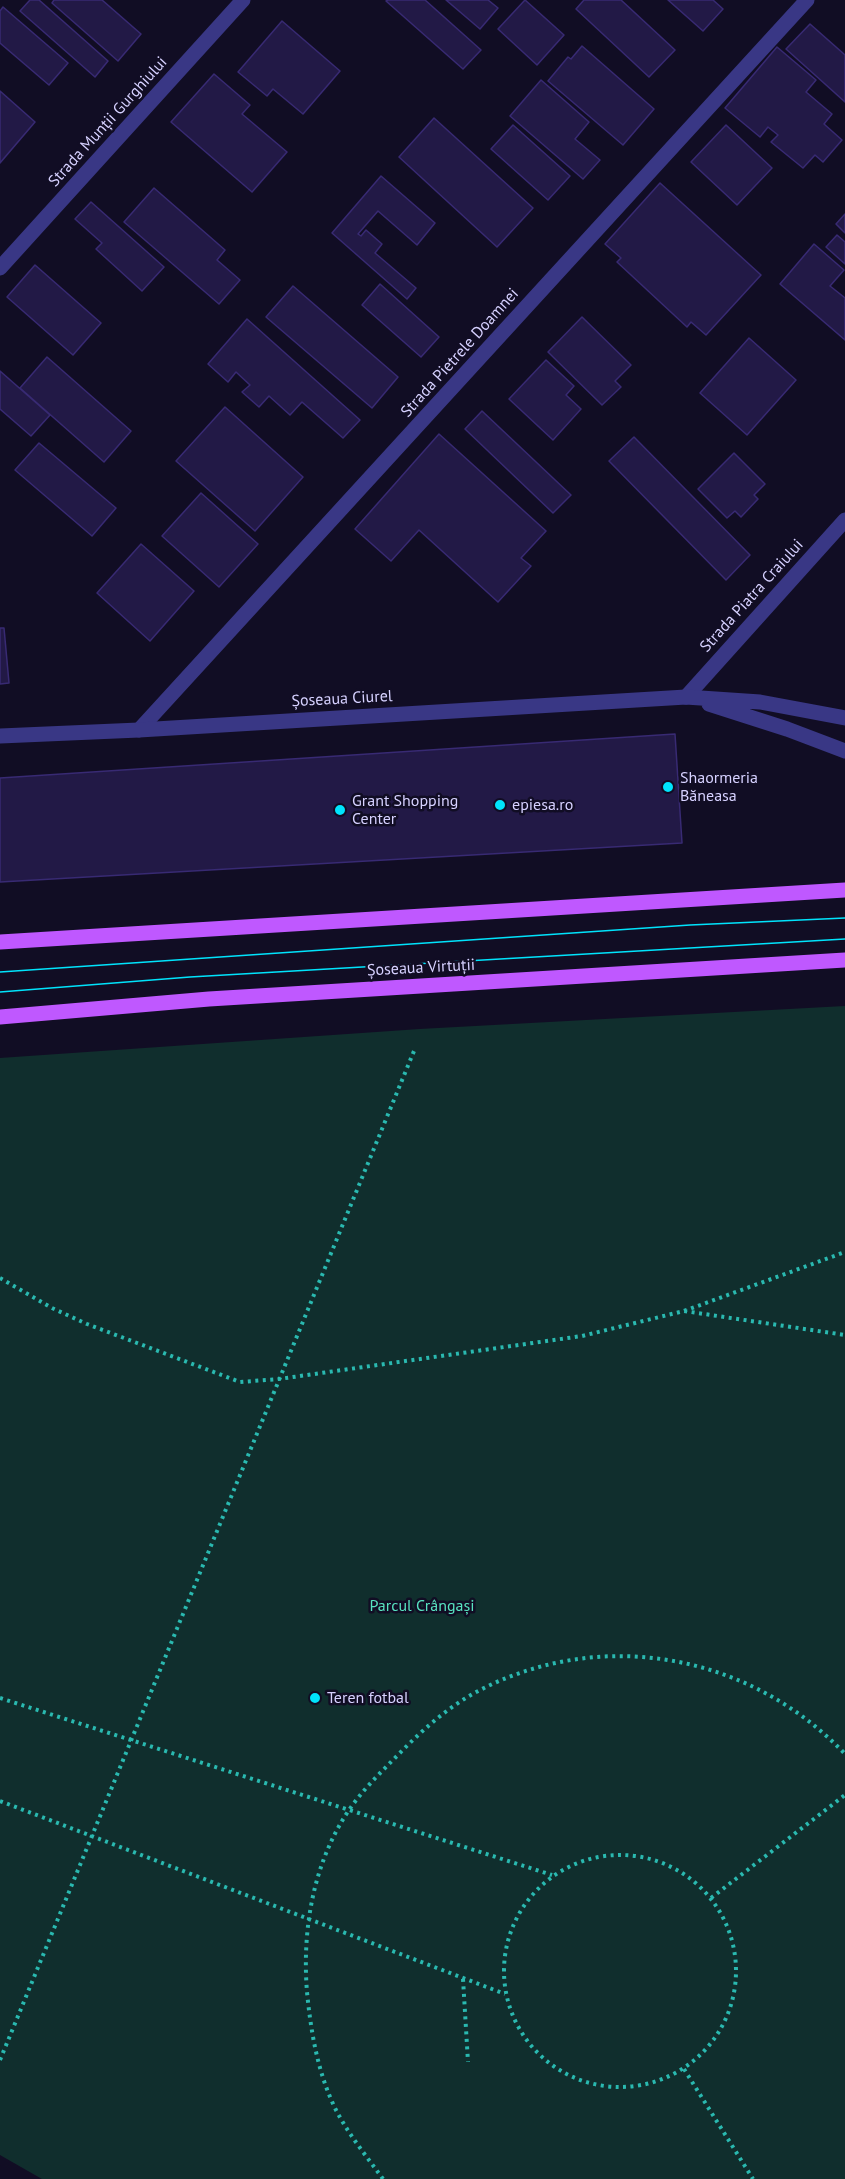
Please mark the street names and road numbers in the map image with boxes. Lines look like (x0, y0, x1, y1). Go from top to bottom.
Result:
street label: Strada Munții Gurghiului (45, 53, 171, 191)
street label: Strada Pietrele Doamnei (397, 285, 523, 421)
street label: Strada Piatra Craiului (696, 536, 808, 656)
street label: Șoseaua Ciurel (291, 687, 393, 711)
street label: Șoseaua Virtuții (367, 956, 475, 980)

